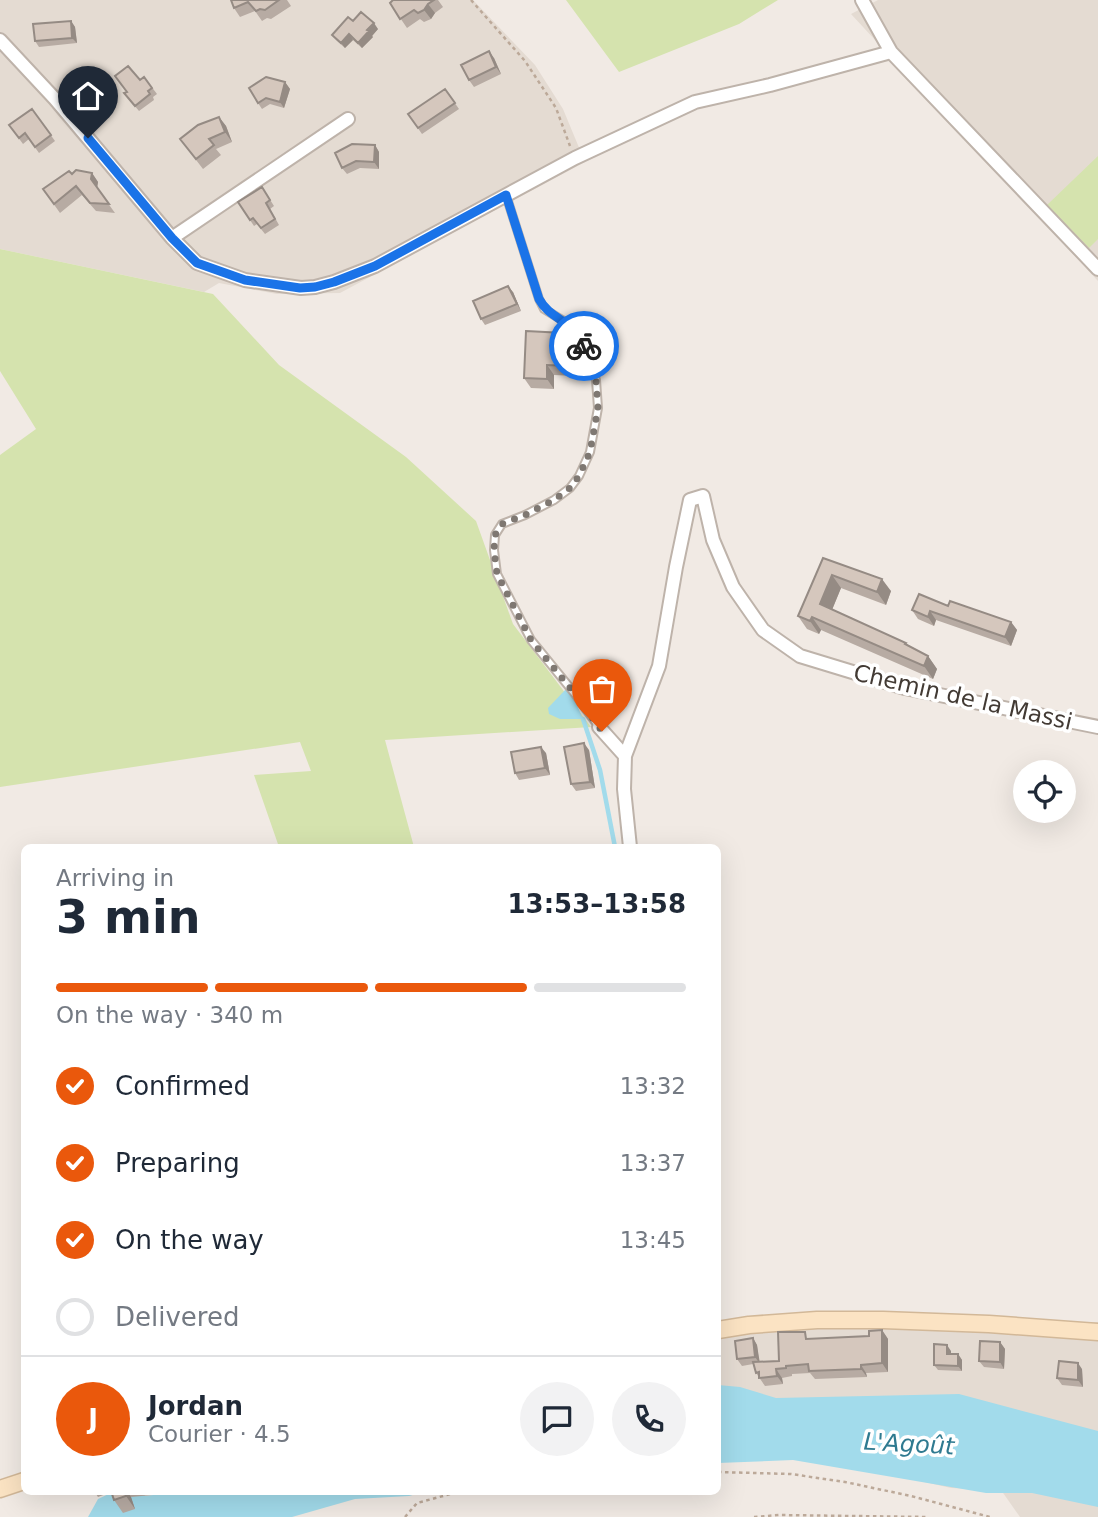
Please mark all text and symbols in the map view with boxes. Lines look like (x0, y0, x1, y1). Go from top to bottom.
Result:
pin (58, 66, 118, 138)
icon: home (69, 77, 107, 115)
courier (549, 311, 619, 381)
icon: bike (565, 327, 603, 365)
pin (572, 659, 632, 731)
street label: Chemin de la Massi (851, 659, 1075, 735)
icon: bag (583, 670, 621, 708)
map controls (1013, 760, 1076, 823)
button: locate (1013, 760, 1076, 823)
text: Arriving in (56, 865, 174, 891)
text: 13:53–13:58 (507, 889, 686, 919)
text: 3 min (56, 890, 200, 944)
text: On the way · 340 m (56, 1002, 283, 1028)
icon: check (56, 1067, 94, 1105)
text: Confirmed (115, 1071, 250, 1101)
text: 13:32 (620, 1073, 686, 1099)
icon: check (56, 1144, 94, 1182)
text: Preparing (115, 1148, 240, 1178)
text: 13:37 (620, 1150, 686, 1176)
icon: check (56, 1221, 94, 1259)
text: On the way (115, 1225, 264, 1255)
text: 13:45 (620, 1227, 686, 1253)
text: Delivered (115, 1302, 239, 1332)
button: chat (520, 1382, 594, 1456)
button: phone (612, 1382, 686, 1456)
text: Jordan (148, 1391, 243, 1421)
text: J (88, 1404, 98, 1434)
text: Courier · 4.5 (148, 1421, 291, 1447)
water label: L'Agoût (863, 1428, 957, 1460)

